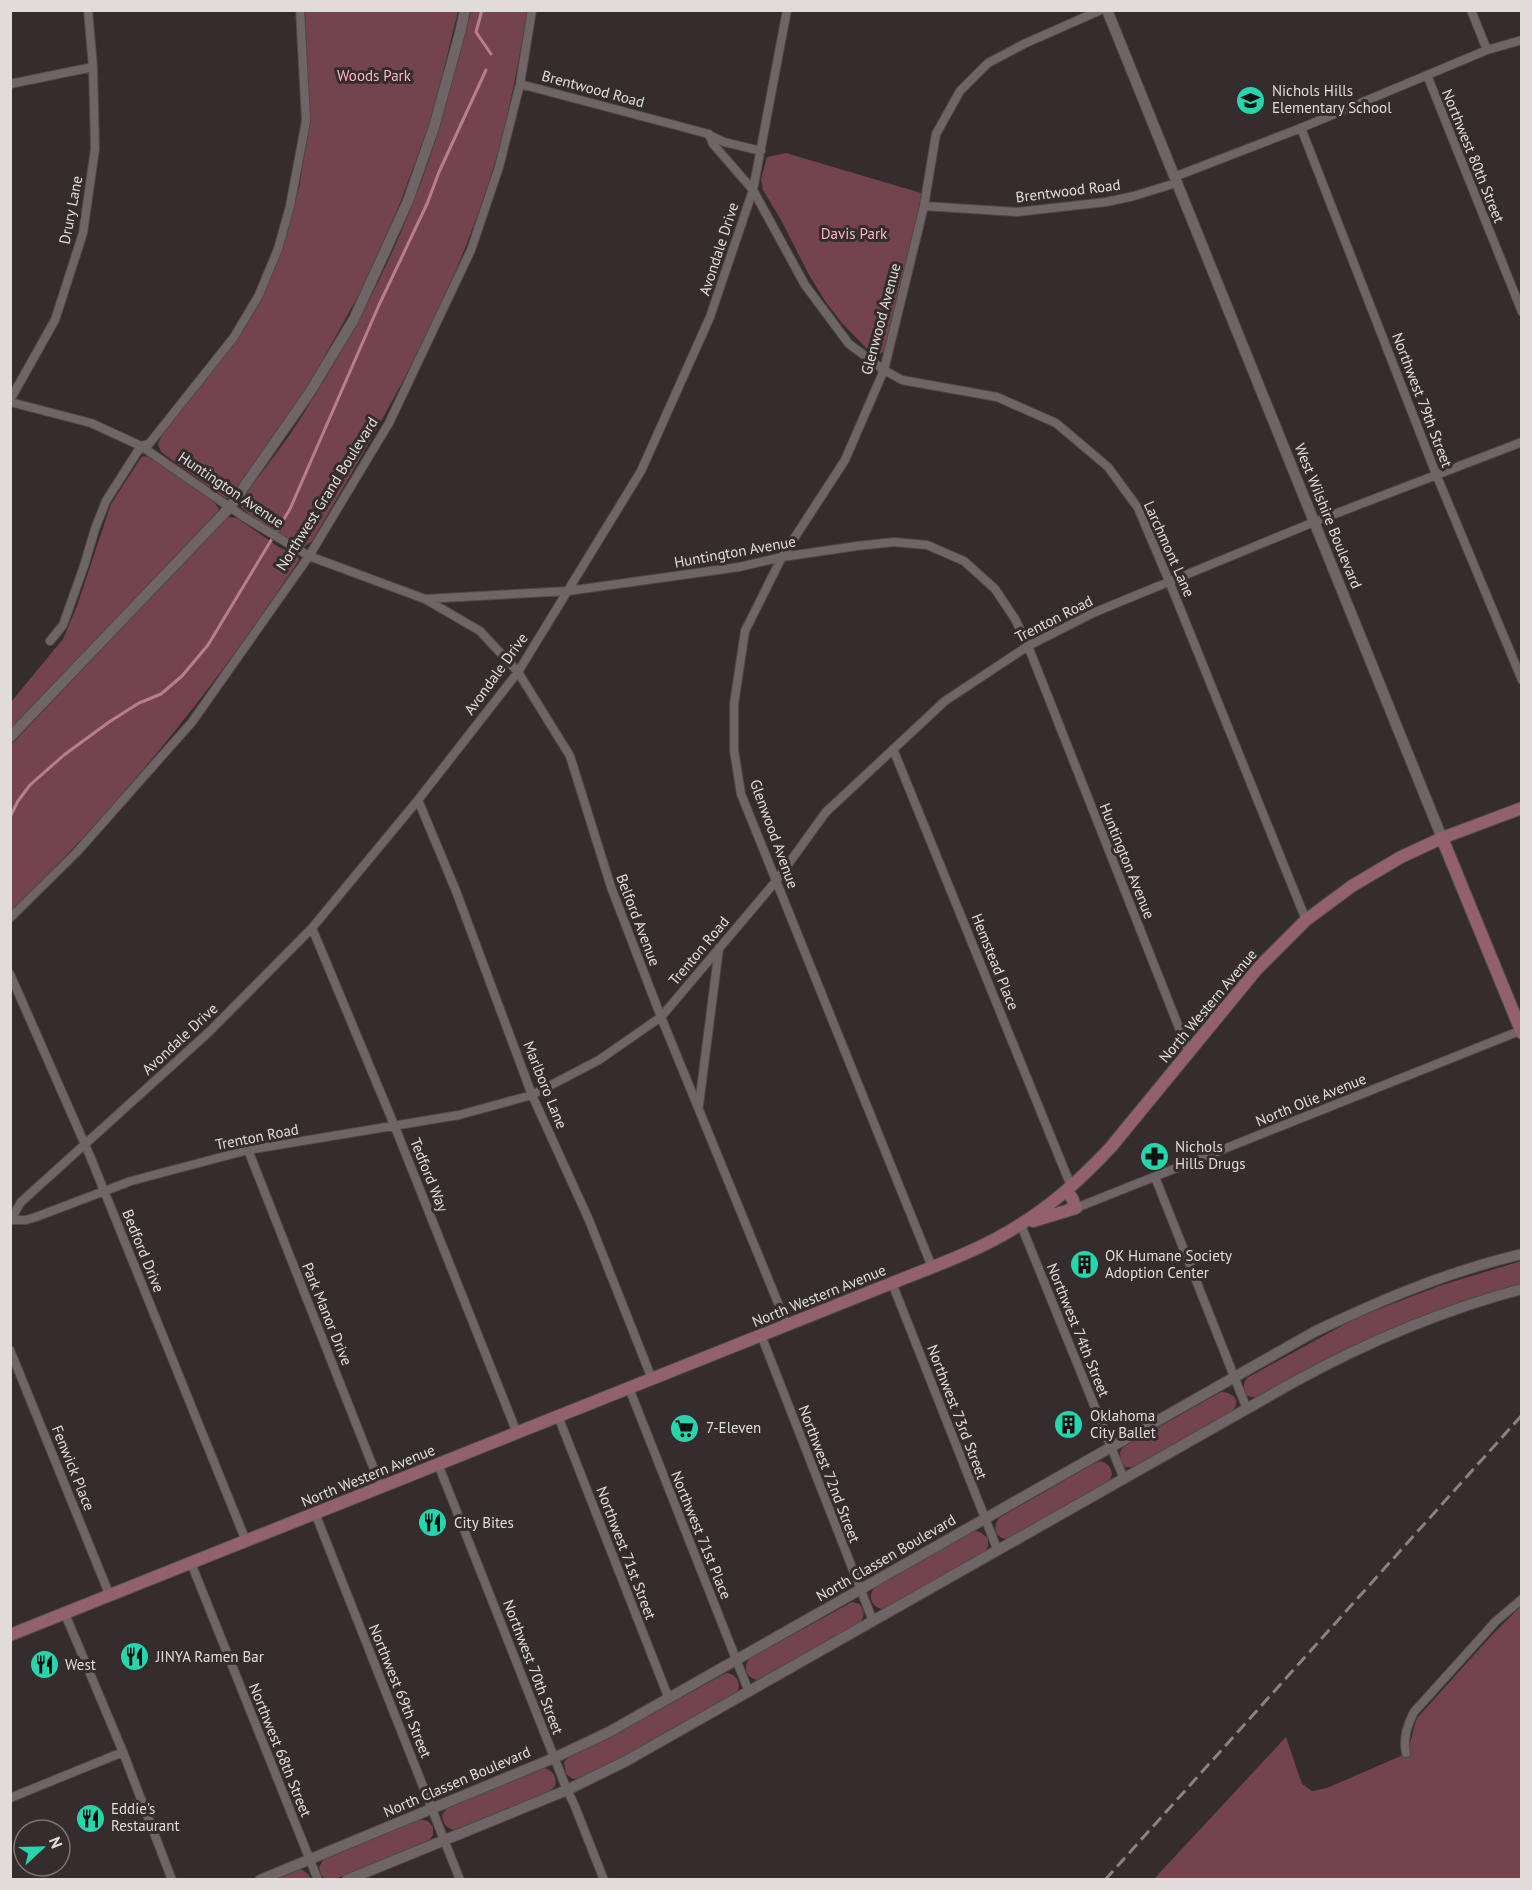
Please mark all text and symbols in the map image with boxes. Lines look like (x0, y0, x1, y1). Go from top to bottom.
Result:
park label: Woods Park (337, 66, 412, 85)
street label: Brentwood Road (540, 66, 647, 111)
place label: Nichols Hills Elementary School (1272, 81, 1392, 117)
school or university icon: Nichols Hills Elementary School (1235, 84, 1267, 116)
street label: Northwest 80th Street (1438, 86, 1509, 226)
street label: Drury Lane (55, 174, 86, 246)
street label: Brentwood Road (1014, 175, 1121, 206)
street label: Avondale Drive (695, 200, 743, 298)
park label: Davis Park (821, 224, 888, 243)
street label: Glenwood Avenue (856, 261, 905, 377)
street label: Northwest 79th Street (1388, 330, 1457, 470)
street label: Northwest Grand Boulevard (272, 414, 382, 574)
street label: West Wilshire Boulevard (1291, 440, 1366, 591)
street label: Huntington Avenue (175, 447, 288, 532)
street label: Larchmont Lane (1140, 498, 1199, 600)
street label: Huntington Avenue (673, 531, 797, 572)
street label: Trenton Road (1012, 591, 1096, 646)
street label: Avondale Drive (459, 629, 532, 718)
street label: Glenwood Avenue (746, 777, 803, 891)
street label: Huntington Avenue (1096, 800, 1159, 922)
street label: Belford Avenue (612, 871, 665, 968)
street label: Hemstead Place (967, 911, 1023, 1013)
street label: Trenton Road (664, 912, 733, 989)
street label: North Western Avenue (1154, 945, 1261, 1066)
street label: Avondale Drive (138, 999, 222, 1079)
street label: Marlboro Lane (519, 1038, 572, 1131)
street label: North Olie Avenue (1253, 1069, 1369, 1130)
street label: Trenton Road (214, 1119, 300, 1154)
street label: Tedford Way (406, 1135, 453, 1214)
place label: Nichols Hills Drugs (1175, 1137, 1246, 1173)
pharmacy icon: Nichols Hills Drugs (1138, 1140, 1170, 1172)
street label: Bedford Drive (118, 1207, 169, 1295)
place label: OK Humane Society Adoption Center (1105, 1246, 1232, 1282)
building icon: OK Humane Society Adoption Center (1068, 1249, 1100, 1281)
street label: Park Manor Drive (298, 1260, 357, 1368)
street label: North Western Avenue (749, 1260, 888, 1331)
street label: Northwest 74th Street (1043, 1260, 1114, 1400)
street label: Northwest 73rd Street (923, 1342, 992, 1482)
street label: Northwest 72nd Street (794, 1402, 864, 1545)
place label: Oklahoma City Ballet (1090, 1406, 1156, 1442)
building icon: Oklahoma City Ballet (1053, 1409, 1085, 1441)
supermarket icon: 7-Eleven (669, 1412, 701, 1444)
place label: 7-Eleven (706, 1418, 761, 1437)
street label: Fenwick Place (48, 1422, 99, 1513)
street label: North Western Avenue (298, 1440, 437, 1511)
street label: Northwest 71st Place (667, 1468, 736, 1602)
street label: Northwest 71st Street (592, 1484, 661, 1622)
restaurant icon: City Bites (417, 1507, 449, 1539)
street label: North Classen Boulevard (812, 1510, 959, 1605)
place label: City Bites (454, 1513, 514, 1532)
street label: Northwest 70th Street (499, 1597, 568, 1737)
street label: Northwest 69th Street (365, 1621, 436, 1761)
restaurant icon: JINYA Ramen Bar (119, 1641, 151, 1673)
place label: JINYA Ramen Bar (155, 1647, 264, 1666)
restaurant icon: West (28, 1649, 60, 1681)
place label: West (65, 1655, 96, 1674)
street label: Northwest 68th Street (245, 1680, 316, 1820)
street label: North Classen Boulevard (380, 1742, 533, 1821)
place label: Eddie's Restaurant (111, 1799, 180, 1835)
restaurant icon: Eddie's Restaurant (74, 1802, 106, 1834)
north arrow (12, 1818, 72, 1878)
text: N (45, 1834, 67, 1851)

